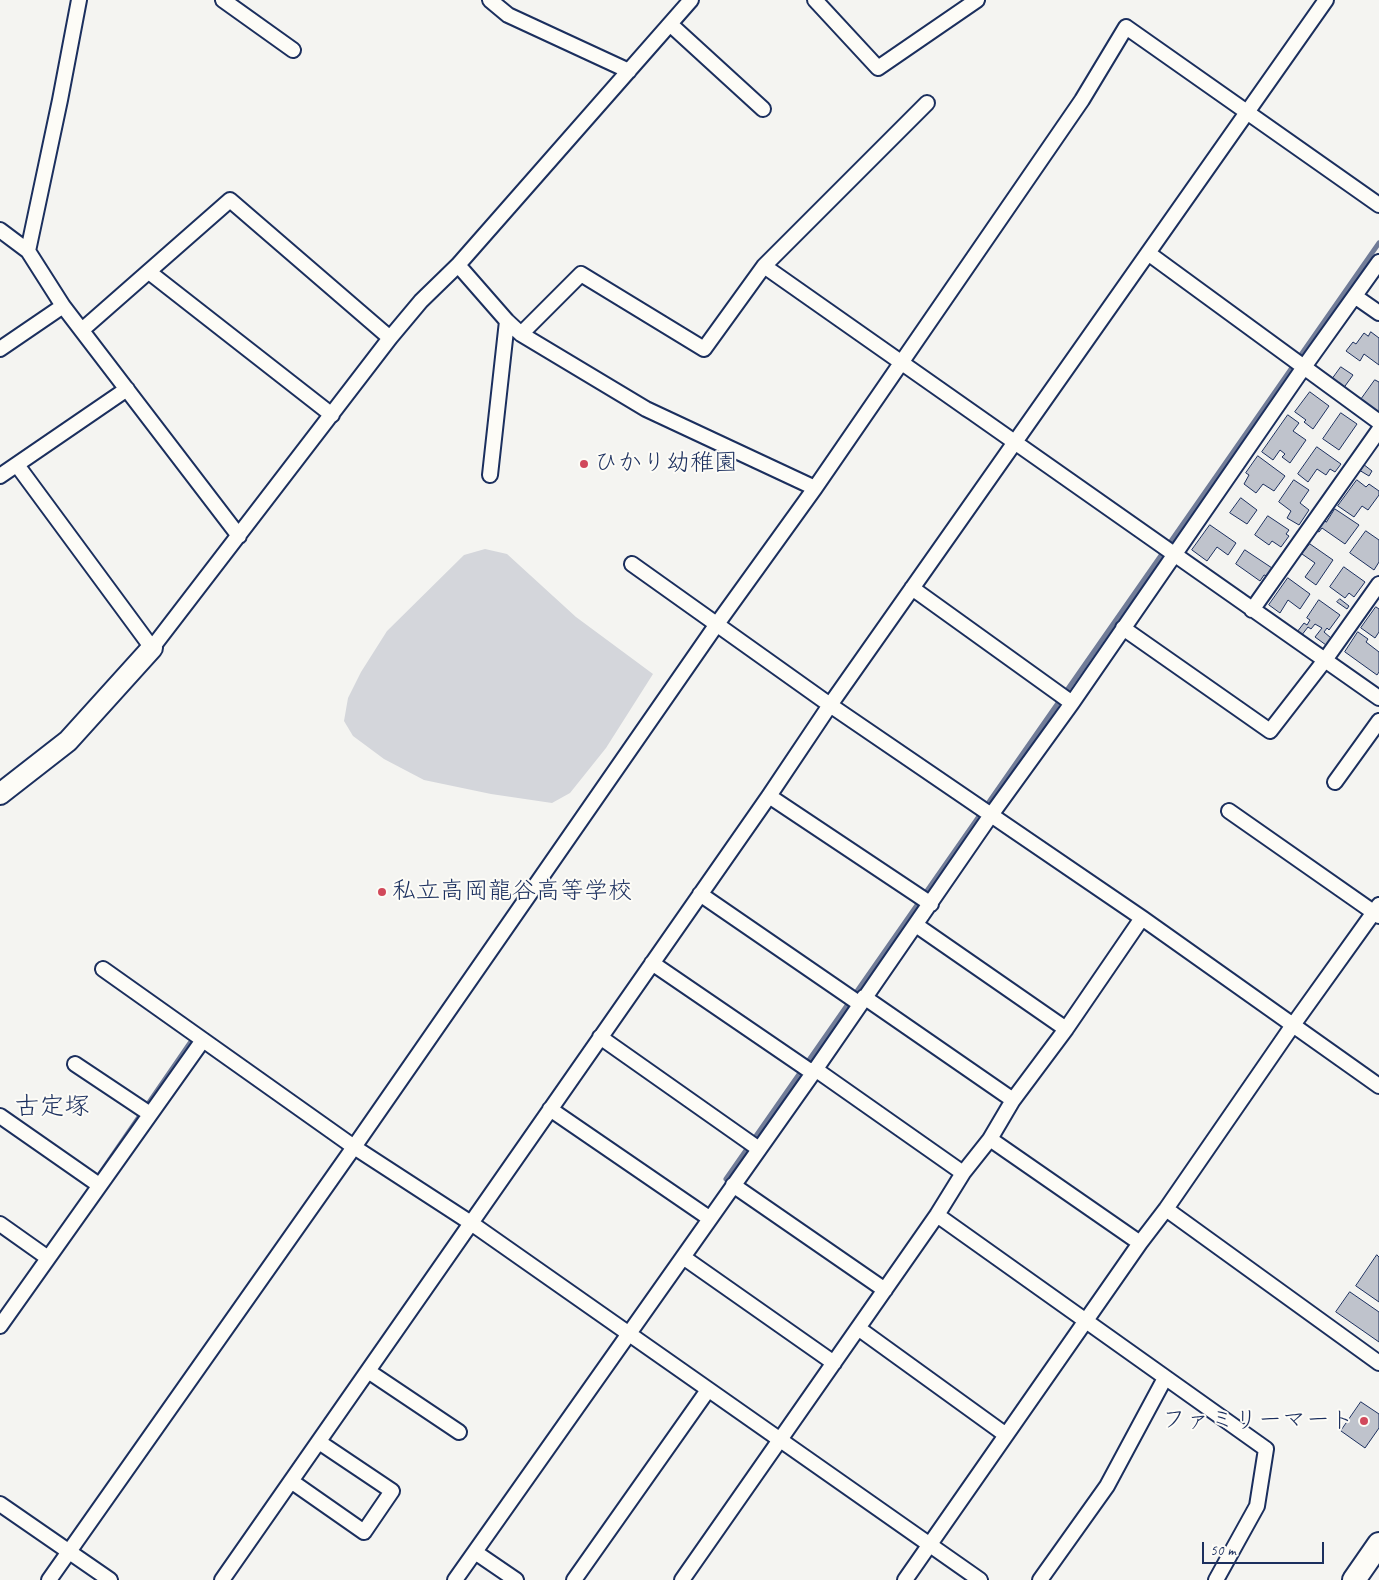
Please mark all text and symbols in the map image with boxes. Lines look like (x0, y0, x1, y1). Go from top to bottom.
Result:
place label: ひかり幼稚園 (594, 450, 738, 478)
marker: ひかり幼稚園 (578, 458, 590, 470)
place label: 私立高岡龍谷高等学校 (392, 878, 632, 906)
marker: 私立高岡龍谷高等学校 (376, 886, 388, 898)
district label: 古定塚 (15, 1092, 89, 1122)
place label: ファミリーマート (1162, 1407, 1354, 1435)
marker: ファミリーマート (1358, 1415, 1370, 1427)
scale bar (1204, 1532, 1326, 1564)
text: 50 m (1210, 1541, 1236, 1560)

